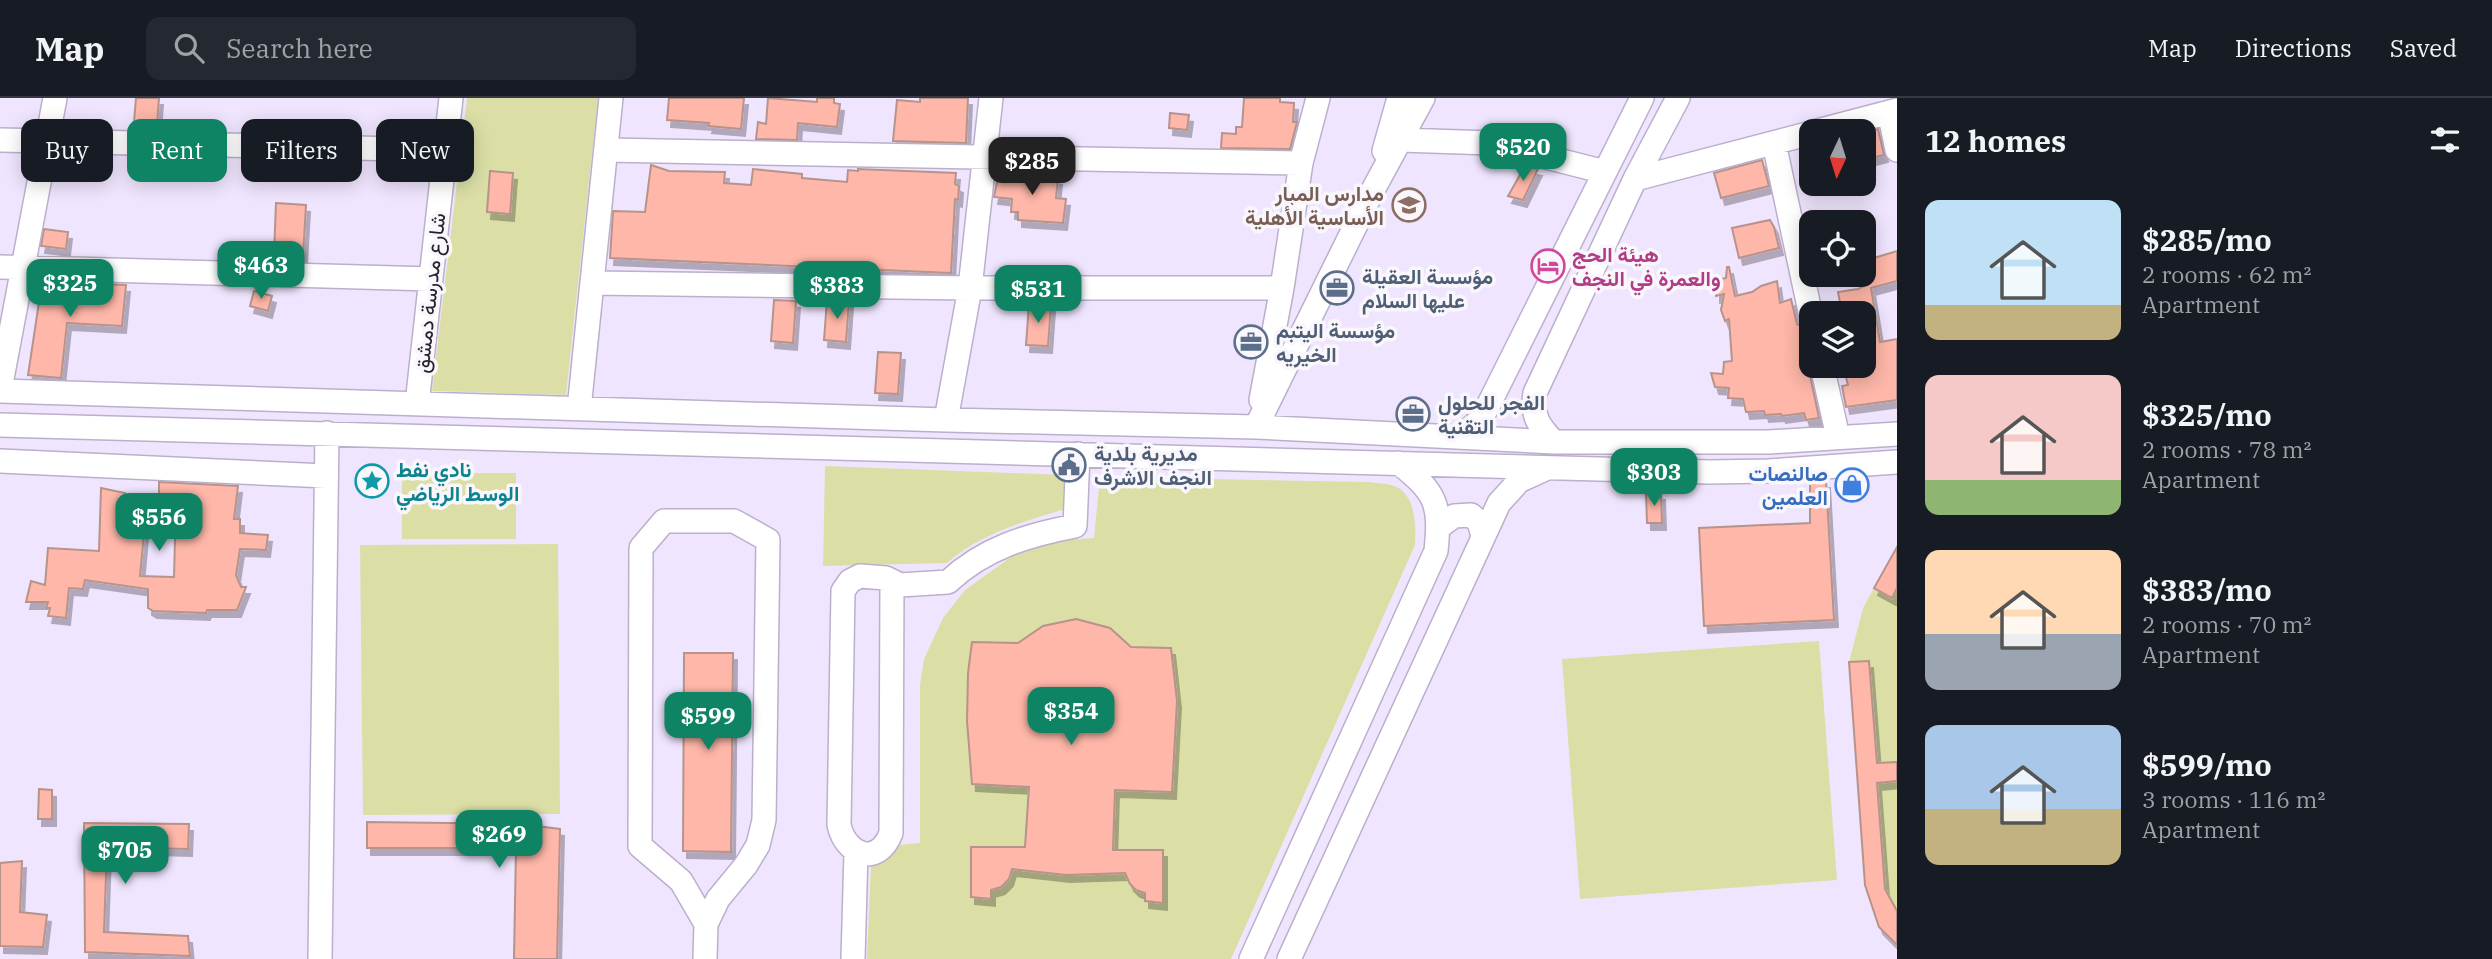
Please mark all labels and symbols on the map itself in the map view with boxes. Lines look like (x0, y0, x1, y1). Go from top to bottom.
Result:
north arrow (1799, 119, 1876, 196)
pin: $520 (1482, 123, 1564, 183)
pin: $285 (991, 138, 1073, 197)
place label: مدارس الميار الأساسية الأهلية (1245, 179, 1384, 231)
school or university icon: مدارس الميار الأساسية الأهلية (1390, 186, 1428, 224)
street label: شارع مدرسة دمشق (407, 212, 452, 375)
place label: هيئة الحج والعمرة في النجف (1572, 240, 1721, 296)
pin: $463 (220, 242, 302, 301)
hotel icon: هيئة الحج والعمرة في النجف (1529, 247, 1567, 285)
pin: $325 (29, 260, 111, 319)
pin: $383 (796, 262, 878, 321)
place label: مؤسسة العقيلة عليها السلام (1362, 262, 1493, 315)
pin: $531 (997, 266, 1079, 325)
office icon: مؤسسة العقيلة عليها السلام (1318, 269, 1356, 307)
place label: مؤسسة اليتبم الخيريه (1276, 316, 1395, 368)
office icon: مؤسسة اليتبم الخيريه (1232, 323, 1270, 361)
place label: الفجر للحلول التقنية (1438, 388, 1545, 440)
office icon: الفجر للحلول التقنية (1394, 395, 1432, 433)
place label: مديرية بلدية النجف الاشرف (1094, 439, 1212, 491)
public building icon: مديرية بلدية النجف الاشرف (1050, 446, 1088, 484)
pin: $303 (1613, 448, 1695, 508)
place label: نادي نفط الوسط الرياضي (396, 455, 519, 511)
place label: صالنصات العلمين (1748, 459, 1828, 511)
place icon: نادي نفط الوسط الرياضي (353, 462, 391, 500)
shop icon: صالنصات العلمين (1833, 466, 1871, 504)
pin: $556 (118, 494, 200, 553)
pin: $354 (1030, 688, 1112, 747)
pin: $599 (667, 692, 749, 752)
pin: $269 (458, 810, 540, 870)
pin: $705 (84, 826, 166, 886)

